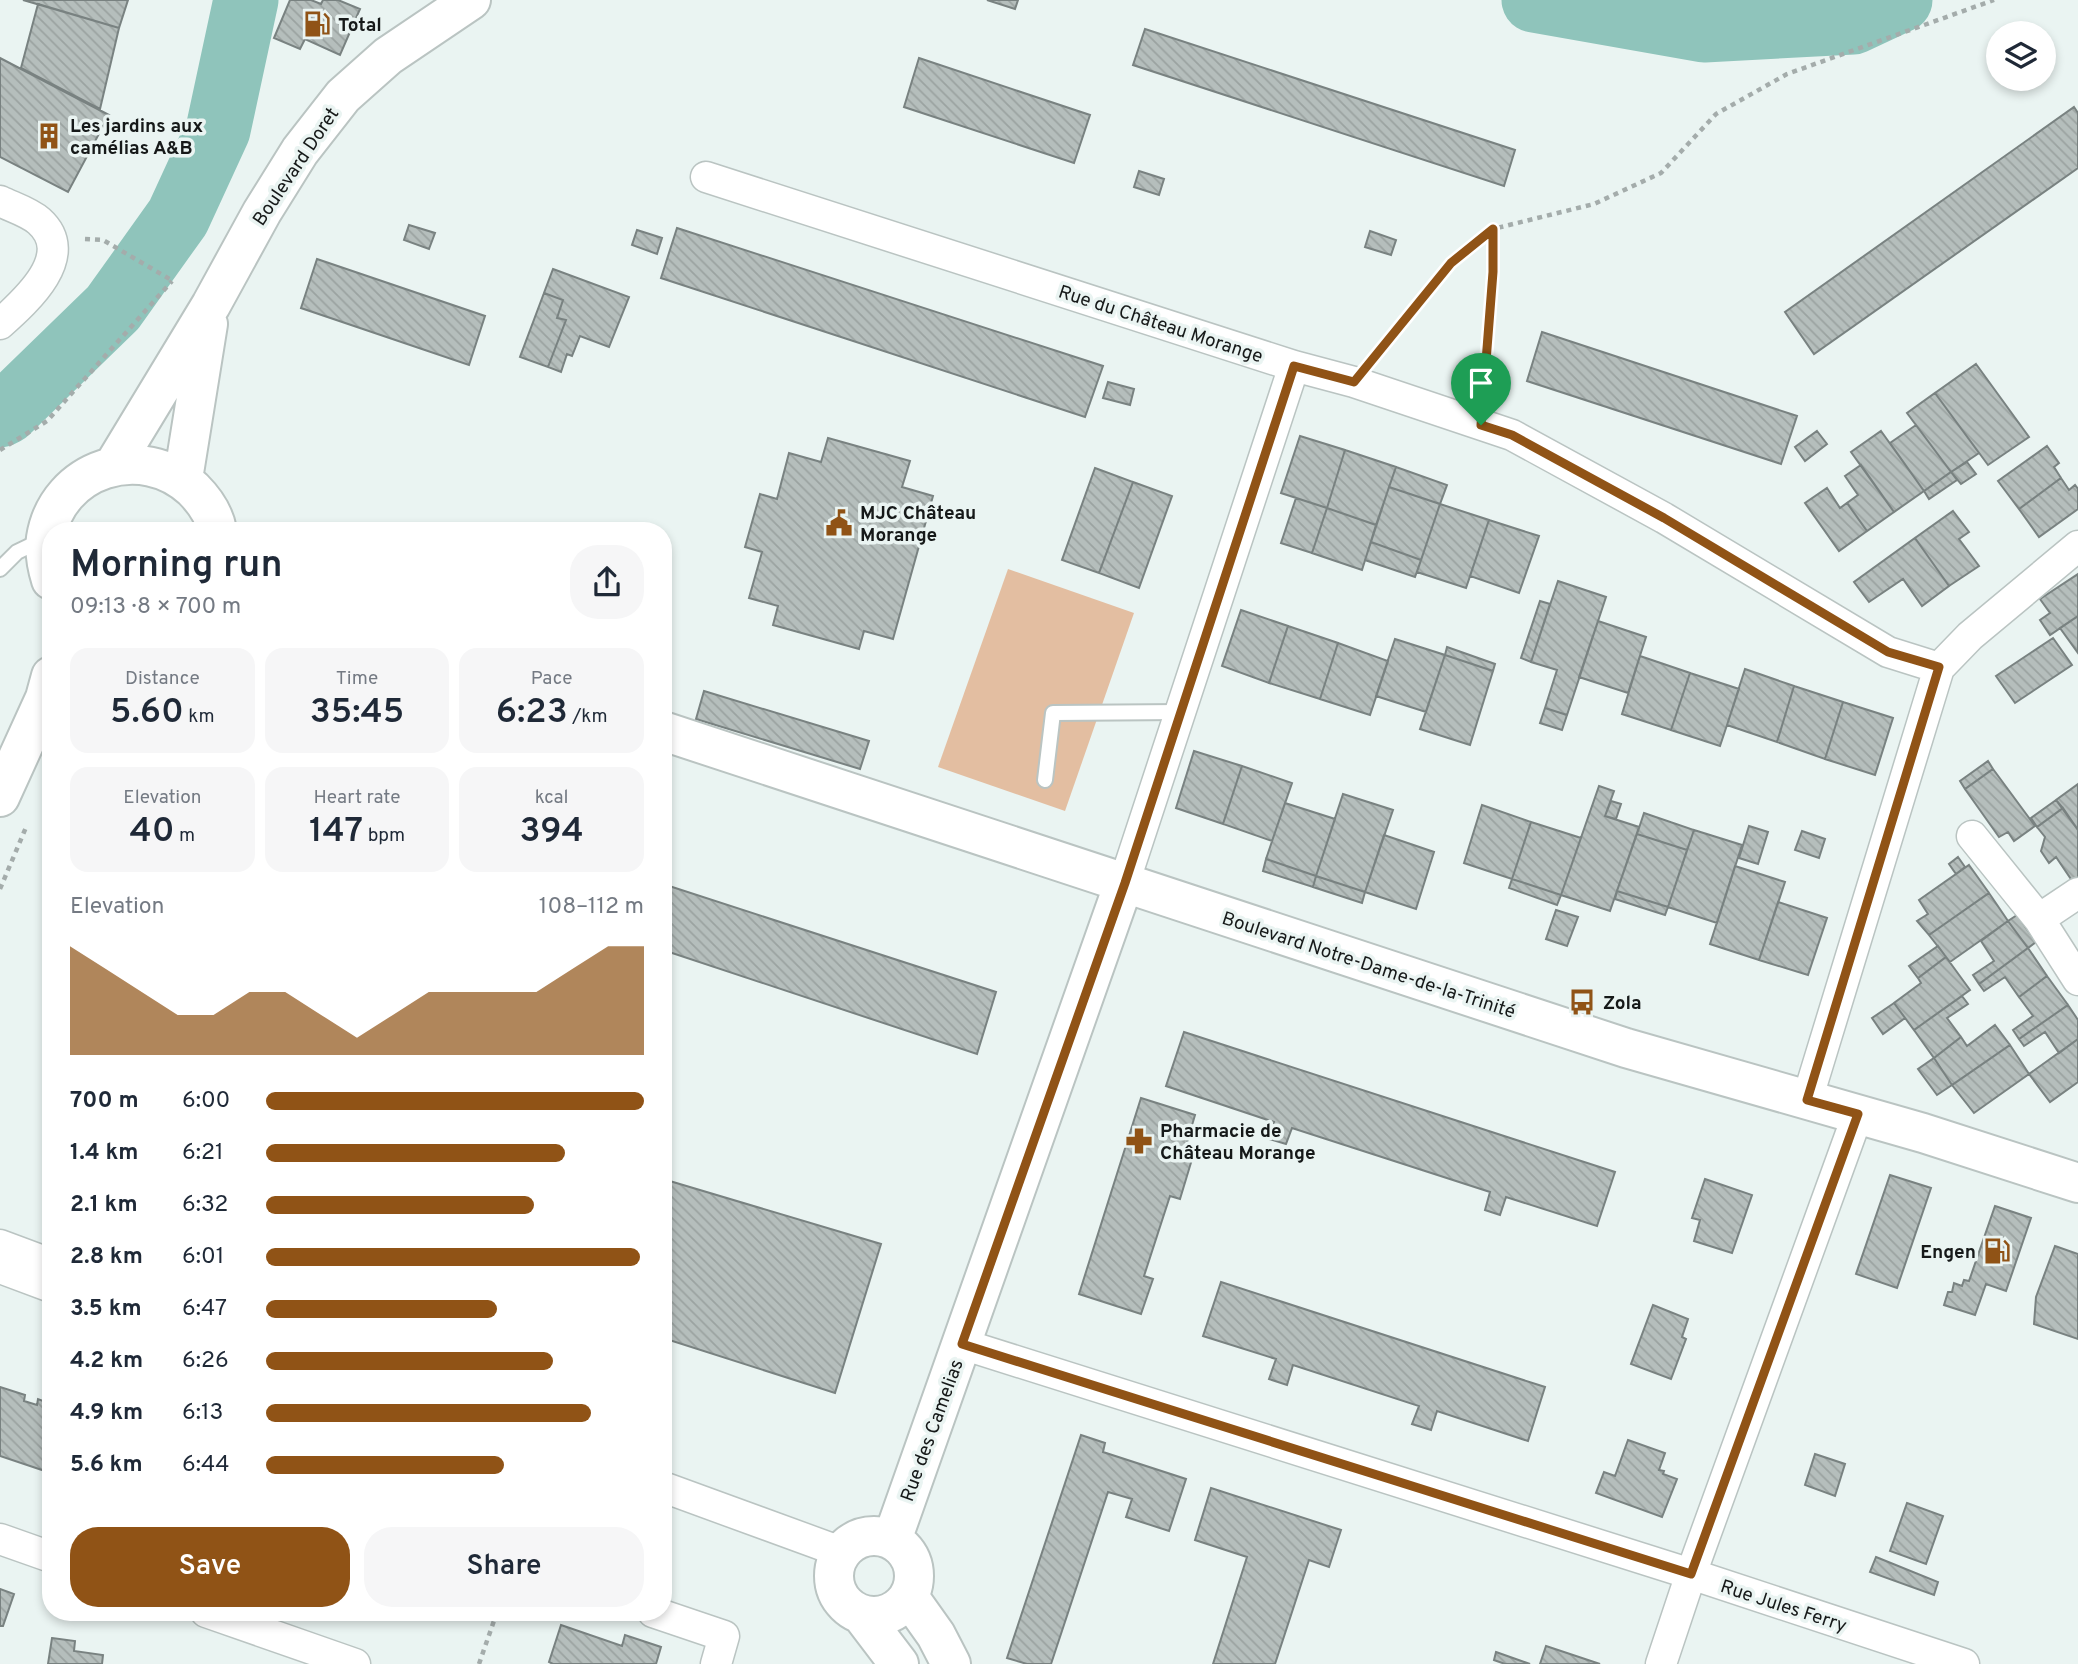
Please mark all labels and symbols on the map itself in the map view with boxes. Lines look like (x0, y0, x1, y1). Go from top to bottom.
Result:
fuel station icon: Total (302, 9, 332, 39)
place label: Total (338, 14, 382, 38)
street label: Boulevard Doret (248, 103, 345, 231)
place label: Les jardins aux camélias A&B (70, 115, 203, 161)
building icon: Les jardins aux camélias A&B (34, 121, 64, 151)
street label: Rue du Château Morange (1055, 280, 1266, 369)
pin (1451, 353, 1511, 425)
place label: MJC Château Morange (860, 502, 976, 548)
public building icon: MJC Château Morange (824, 508, 854, 538)
street label: Boulevard Notre-Dame-de-la-Trinité (1219, 907, 1518, 1025)
bus stop icon: Zola (1567, 987, 1597, 1017)
place label: Zola (1603, 992, 1642, 1016)
place label: Pharmacie de Château Morange (1160, 1120, 1315, 1166)
pharmacy icon: Pharmacie de Château Morange (1124, 1126, 1154, 1156)
fuel station icon: Engen (1982, 1236, 2012, 1266)
place label: Engen (1920, 1241, 1976, 1265)
street label: Rue des Camelias (896, 1356, 970, 1505)
street label: Rue Jules Ferry (1717, 1575, 1850, 1639)

